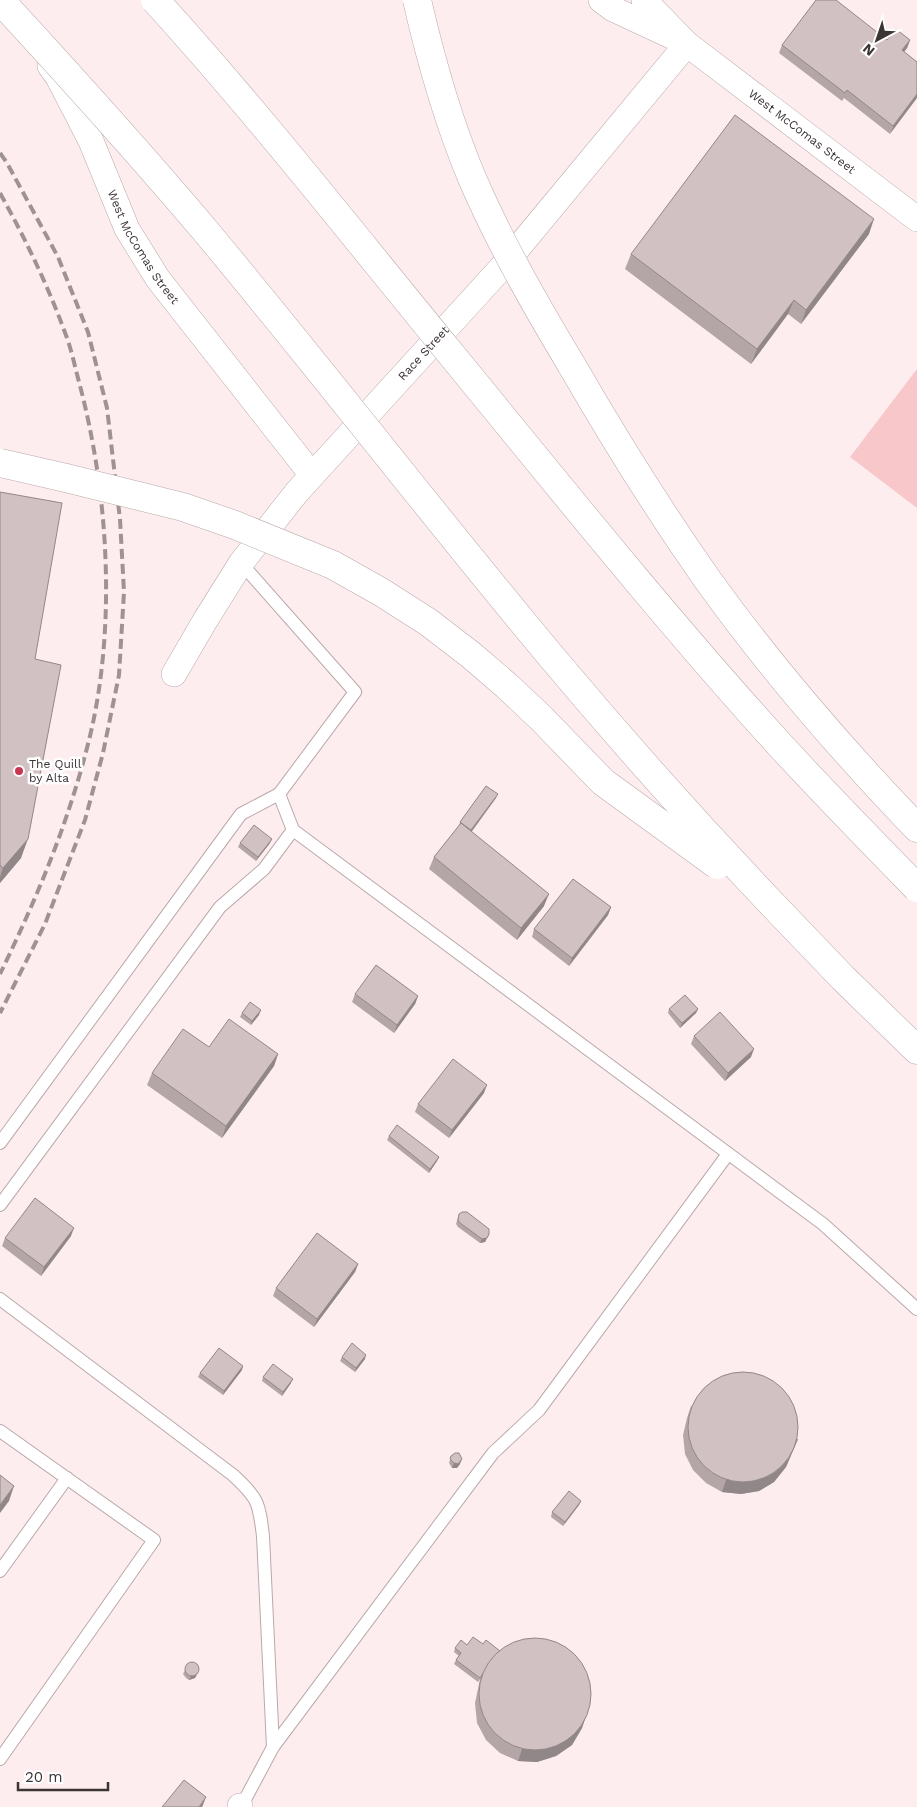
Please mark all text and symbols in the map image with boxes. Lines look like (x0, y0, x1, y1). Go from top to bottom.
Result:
north arrow (852, 15, 902, 65)
text: N (860, 40, 878, 59)
street label: West McComas Street (746, 86, 858, 177)
street label: West McComas Street (105, 187, 182, 307)
street label: Race Street (395, 323, 452, 383)
place label: The Quill by Alta (29, 757, 82, 785)
marker: The Quill by Alta (13, 765, 25, 777)
scale bar (18, 1760, 108, 1792)
text: 20 m (25, 1768, 63, 1786)

